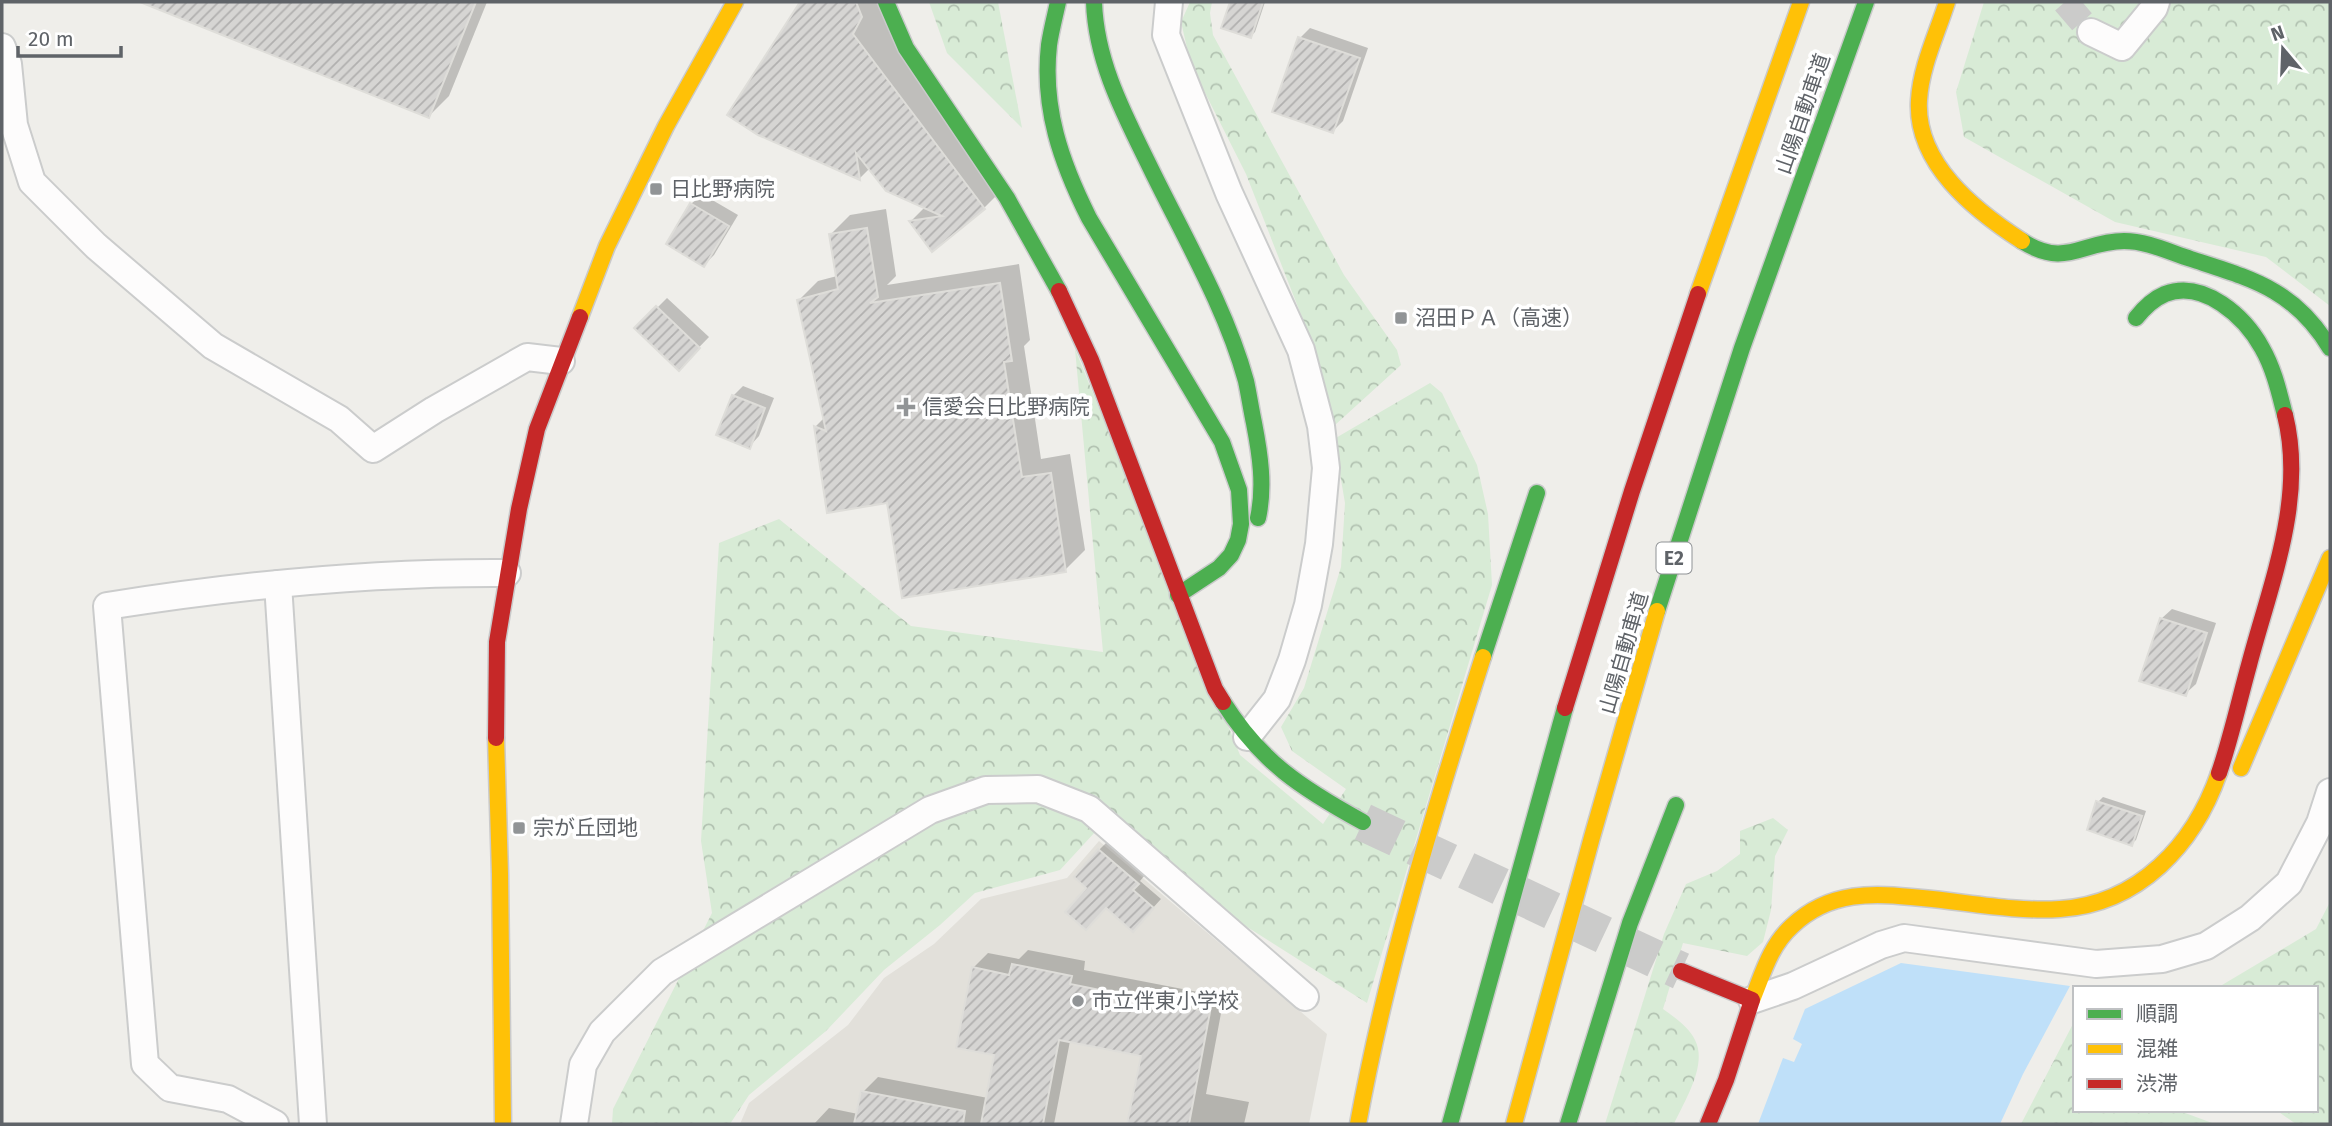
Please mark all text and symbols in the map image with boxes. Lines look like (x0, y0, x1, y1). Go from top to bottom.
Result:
scale bar (18, 14, 121, 58)
north arrow (2248, 14, 2318, 84)
text: N (2268, 20, 2287, 46)
text: 20 m (28, 26, 74, 52)
street label: 山陽自動車道 (1770, 50, 1836, 178)
place label: 日比野病院 (670, 176, 775, 202)
marker: 日比野病院 (648, 181, 664, 197)
place label: 沼田ＰＡ（高速） (1415, 305, 1583, 331)
marker: 沼田ＰＡ（高速） (1393, 310, 1409, 326)
place label: 信愛会日比野病院 (922, 394, 1090, 420)
marker: 信愛会日比野病院 (896, 397, 916, 417)
road number: E2 (1656, 542, 1692, 573)
street label: 山陽自動車道 (1594, 589, 1654, 717)
place label: 宗が丘団地 (533, 815, 638, 841)
marker: 宗が丘団地 (511, 820, 527, 836)
legend (2073, 986, 2318, 1112)
place label: 市立伴東小学校 (1092, 988, 1239, 1014)
marker: 市立伴東小学校 (1070, 993, 1086, 1009)
text: 順調 (2136, 1001, 2178, 1027)
text: 混雑 (2136, 1036, 2178, 1062)
text: 渋滞 (2136, 1071, 2178, 1097)

